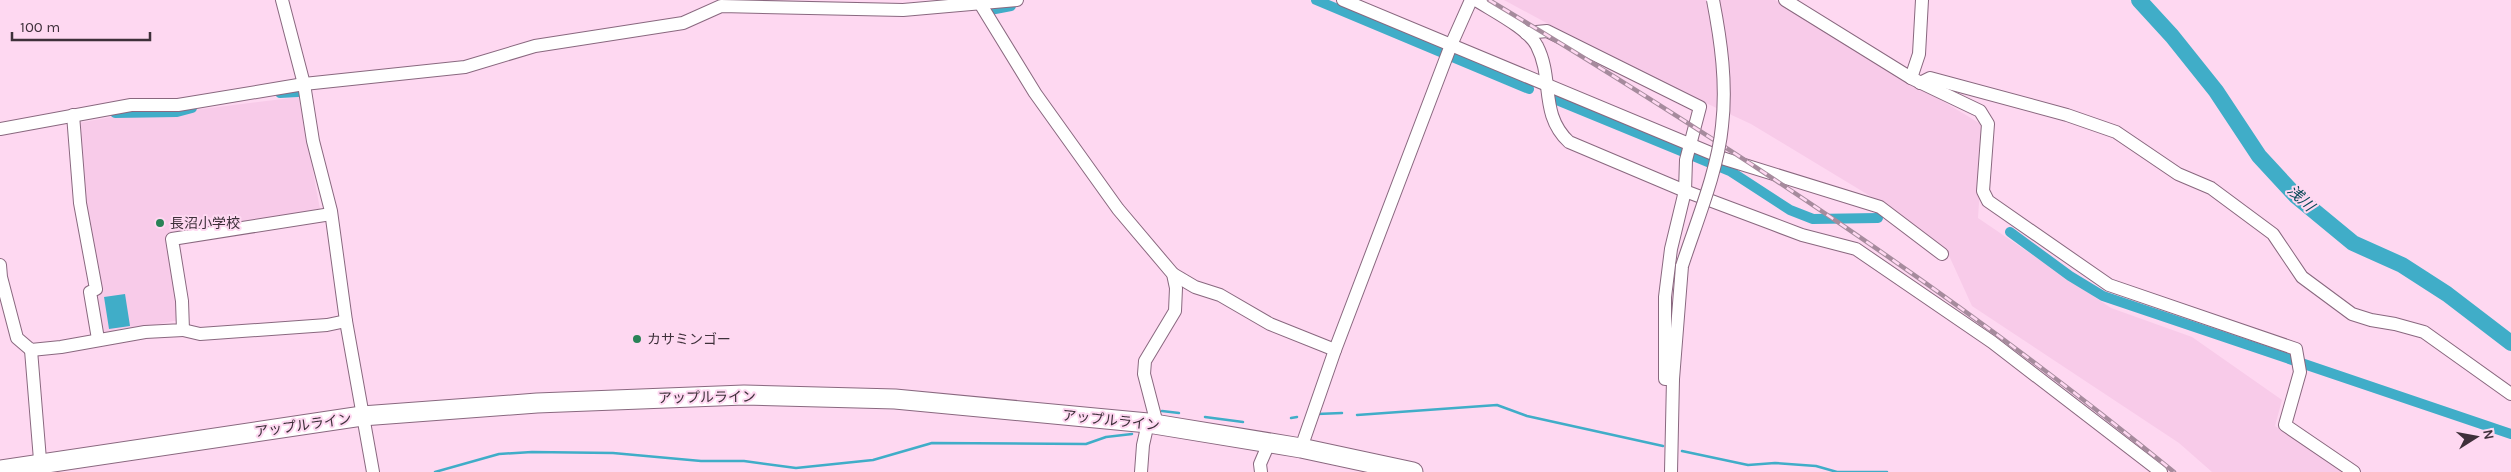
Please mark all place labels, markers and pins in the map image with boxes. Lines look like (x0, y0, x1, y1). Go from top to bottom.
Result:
place label: 長沼小学校 (170, 215, 240, 232)
marker: 長沼小学校 (154, 217, 166, 229)
place label: カサミンゴー (647, 331, 731, 348)
marker: カサミンゴー (631, 333, 643, 345)

